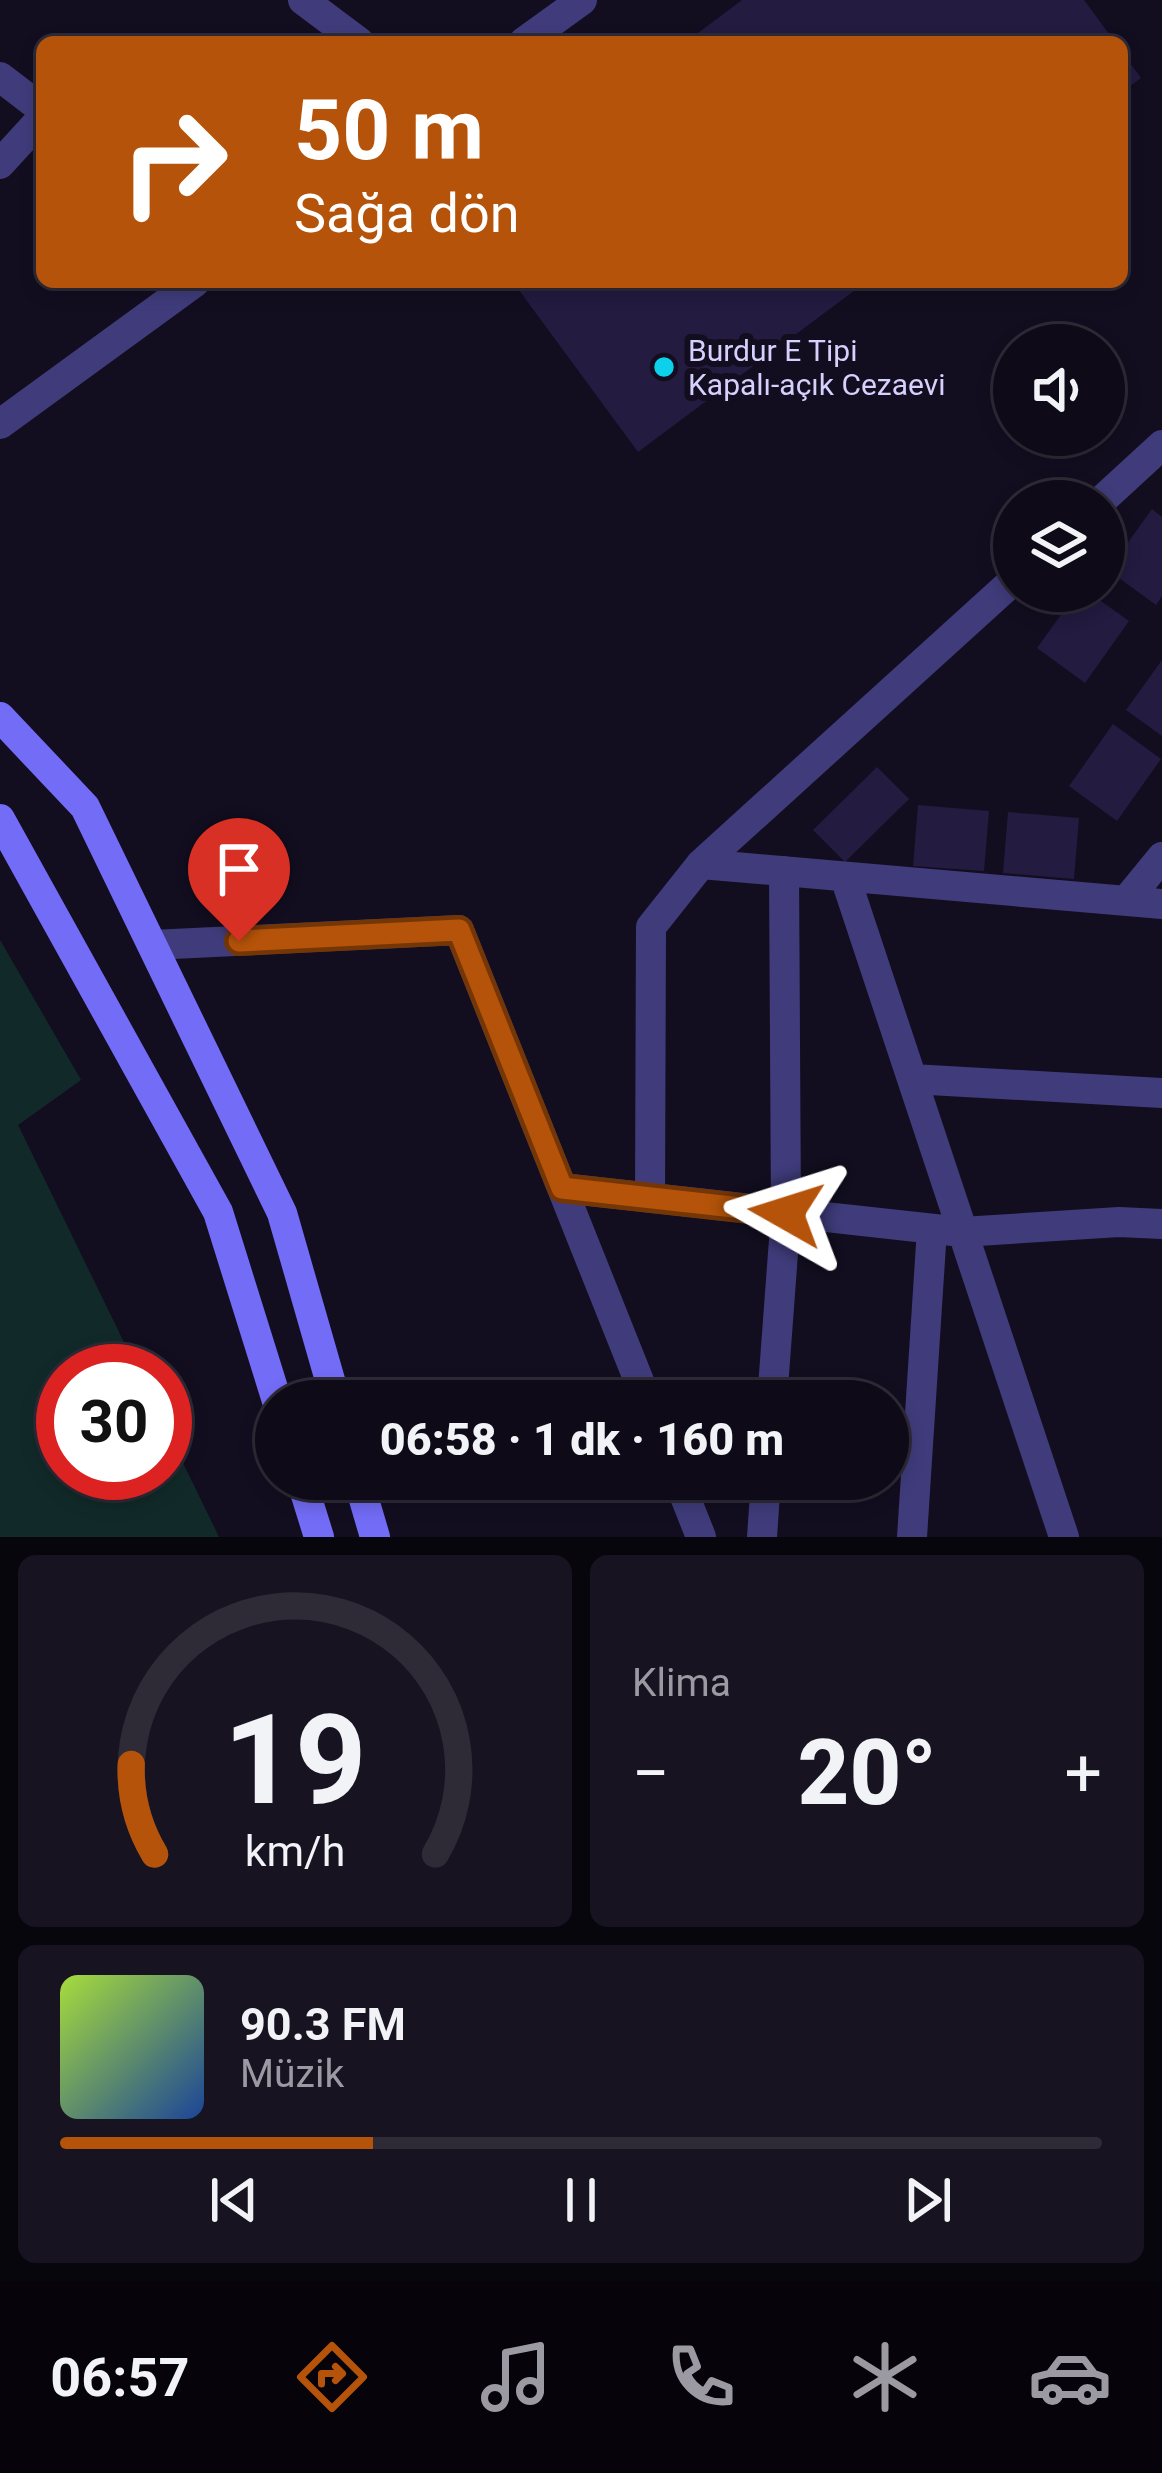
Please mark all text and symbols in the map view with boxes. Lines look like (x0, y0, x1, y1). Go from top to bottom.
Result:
text: 50 m (294, 81, 484, 180)
icon: right (96, 84, 252, 240)
text: Sağa dön (294, 182, 520, 245)
map controls (993, 324, 1125, 612)
button: sound (993, 324, 1125, 456)
place label: Burdur E Tipi Kapalı-açık Cezaevi (688, 333, 946, 402)
marker: Burdur E Tipi Kapalı-açık Cezaevi (651, 354, 677, 380)
button: layers (993, 480, 1125, 612)
pin (188, 818, 290, 941)
icon: arrive (206, 836, 272, 902)
position arrow (723, 1150, 849, 1276)
speed limit sign: 30 (36, 1344, 192, 1500)
text: 06:58 · 1 dk · 160 m (380, 1413, 784, 1466)
text: Klima (632, 1660, 731, 1706)
text: 19 (223, 1687, 367, 1833)
text: 20° (798, 1721, 937, 1826)
text: − (632, 1735, 670, 1812)
text: + (1065, 1735, 1102, 1812)
text: km/h (245, 1826, 345, 1876)
text: 90.3 FM (240, 1998, 406, 2051)
text: Müzik (240, 2051, 344, 2097)
icon: previous (201, 2167, 267, 2233)
icon: pause (548, 2167, 614, 2233)
icon: next (895, 2167, 961, 2233)
icon: directions (290, 2335, 374, 2419)
icon: music (474, 2335, 558, 2419)
icon: phone (659, 2335, 743, 2419)
icon: climate (843, 2335, 927, 2419)
icon: car (1028, 2335, 1112, 2419)
text: 06:57 (50, 2346, 189, 2409)

